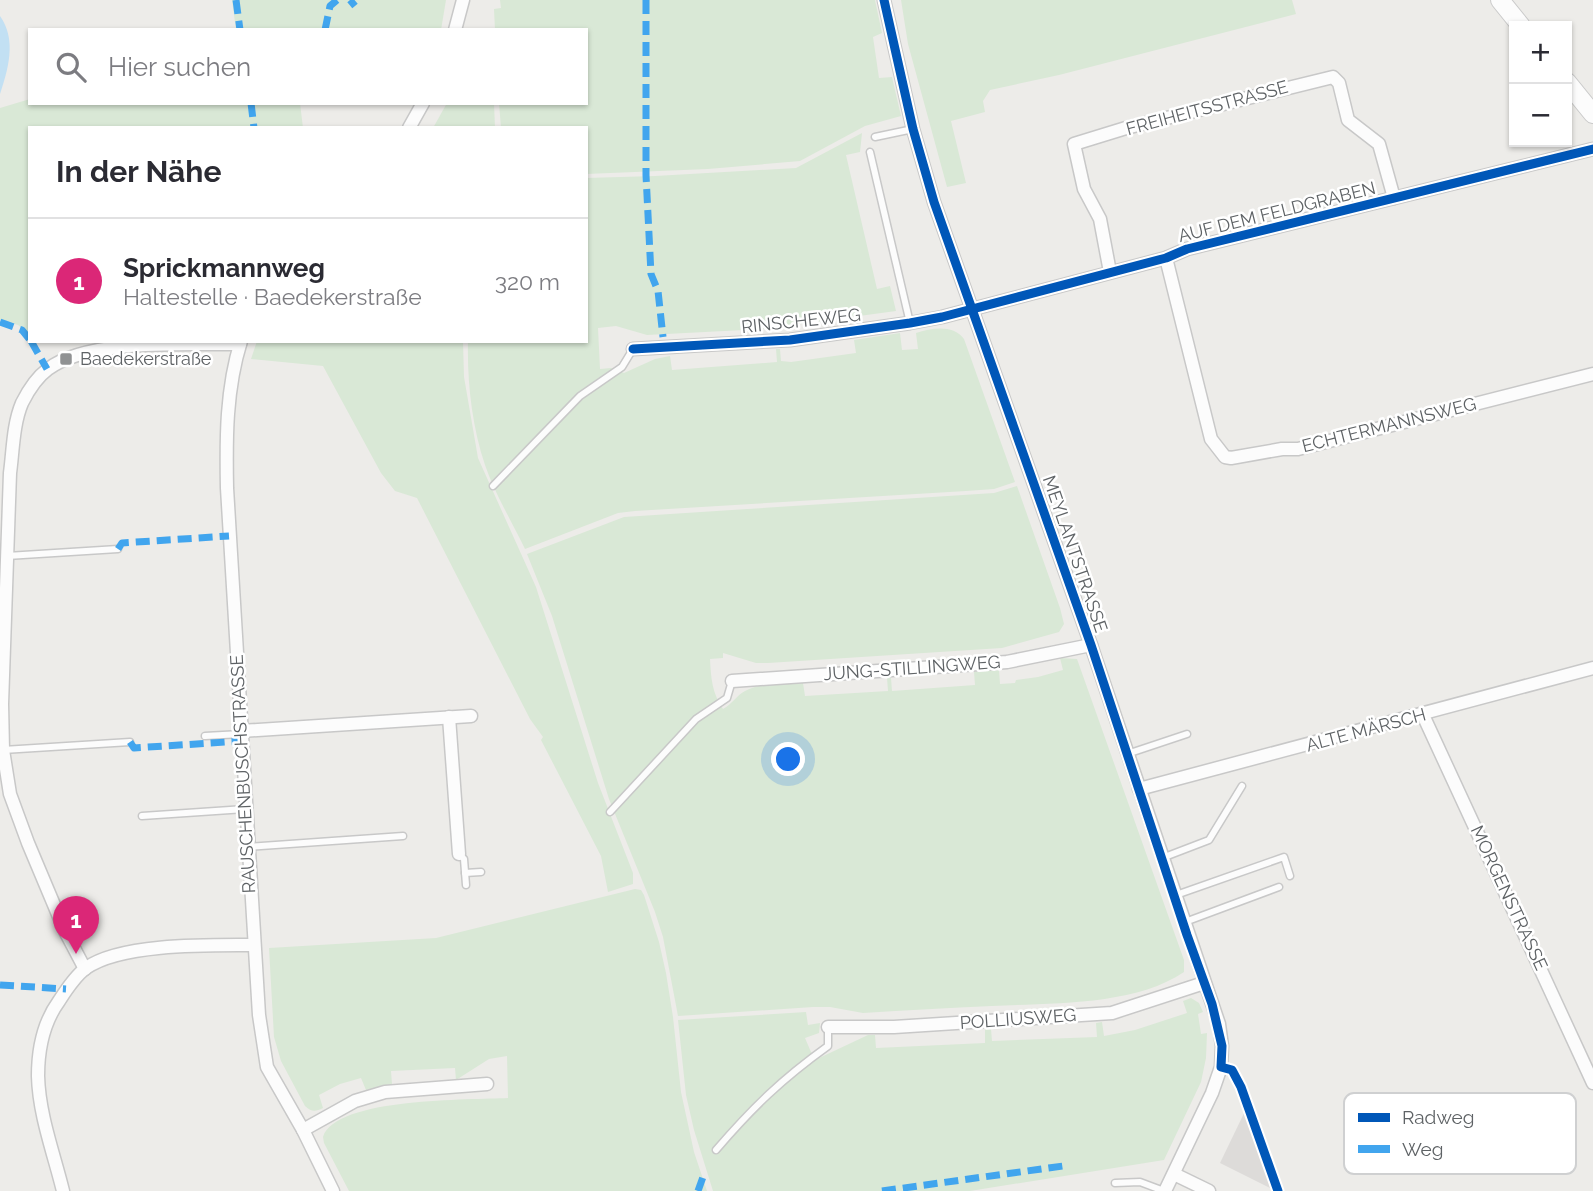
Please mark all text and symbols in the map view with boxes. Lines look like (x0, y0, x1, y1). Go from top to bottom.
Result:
map controls (1509, 21, 1572, 147)
button: + (1509, 21, 1572, 84)
search box (28, 28, 588, 105)
icon: search (52, 48, 90, 86)
text: Hier suchen (108, 52, 251, 82)
street label: FREIHEITSSTRASSE (1124, 76, 1290, 139)
button: − (1509, 84, 1572, 147)
text: In der Nähe (56, 154, 221, 189)
street label: AUF DEM FELDGRABEN (1176, 177, 1378, 246)
text: Sprickmannweg (123, 253, 325, 283)
text: 1 (73, 268, 85, 295)
text: 320 m (495, 268, 560, 295)
text: Haltestelle · Baedekerstraße (123, 283, 422, 310)
street label: RINSCHEWEG (740, 304, 862, 337)
place label: Baedekerstraße (80, 348, 212, 369)
marker: Baedekerstraße (58, 351, 74, 367)
street label: ECHTERMANNSWEG (1300, 393, 1478, 456)
street label: MEYLANTSTRASSE (1039, 473, 1112, 635)
street label: JUNG-STILLINGWEG (823, 651, 1001, 684)
street label: RAUSCHENBUSCHSTRASSE (226, 654, 259, 894)
street label: ALTE MÄRSCH (1304, 703, 1428, 756)
your location (771, 742, 805, 776)
street label: MORGENSTRASSE (1467, 822, 1552, 973)
pin: 1 (53, 896, 99, 954)
street label: POLLIUSWEG (959, 1004, 1077, 1033)
legend (1344, 1093, 1576, 1174)
text: Radweg (1402, 1106, 1474, 1128)
text: Weg (1402, 1138, 1444, 1160)

